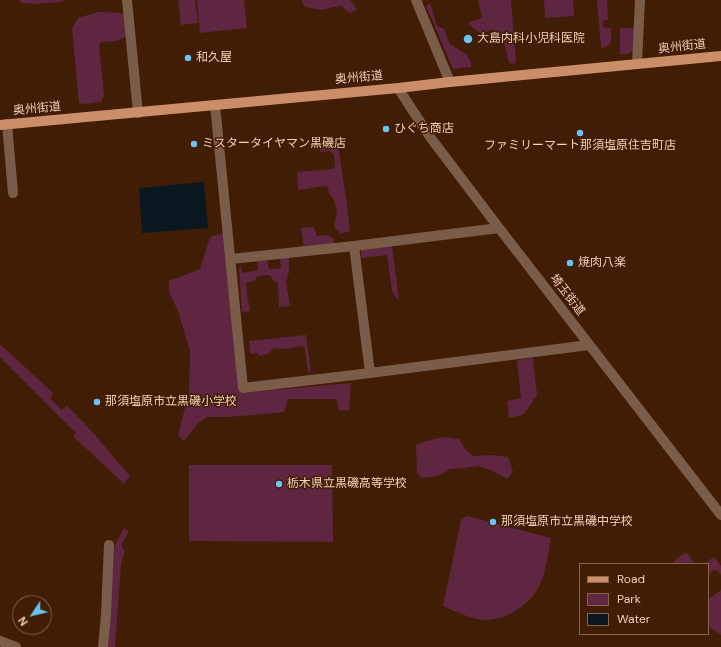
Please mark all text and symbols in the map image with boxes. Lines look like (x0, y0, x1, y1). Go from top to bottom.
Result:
place label: 大島内科小児科医院 (477, 32, 585, 46)
marker: 大島内科小児科医院 (462, 33, 474, 45)
street label: 奥州街道 (657, 37, 707, 57)
place label: 和久屋 (196, 51, 232, 65)
marker: 和久屋 (183, 53, 193, 63)
street label: 奥州街道 (334, 69, 384, 87)
street label: 奥州街道 (12, 100, 62, 118)
place label: ひぐち商店 (394, 122, 454, 136)
marker: ひぐち商店 (381, 124, 391, 134)
marker: ファミリーマート那須塩原住吉町店 (575, 128, 585, 138)
place label: ミスタータイヤマン黒磯店 (202, 137, 346, 151)
marker: ミスタータイヤマン黒磯店 (189, 139, 199, 149)
place label: ファミリーマート那須塩原住吉町店 (484, 139, 676, 153)
place label: 焼肉八楽 (578, 256, 626, 270)
marker: 焼肉八楽 (565, 258, 575, 268)
street label: 埼玉街道 (547, 272, 587, 318)
place label: 那須塩原市立黒磯小学校 (105, 395, 237, 409)
marker: 那須塩原市立黒磯小学校 (92, 397, 102, 407)
place label: 栃木県立黒磯高等学校 (287, 477, 407, 491)
marker: 栃木県立黒磯高等学校 (274, 479, 284, 489)
place label: 那須塩原市立黒磯中学校 (501, 515, 633, 529)
marker: 那須塩原市立黒磯中学校 (488, 517, 498, 527)
legend (579, 563, 709, 635)
text: Road (617, 571, 645, 587)
text: Park (617, 591, 641, 607)
north arrow (12, 595, 52, 635)
text: Water (617, 611, 650, 627)
text: N (15, 614, 31, 629)

